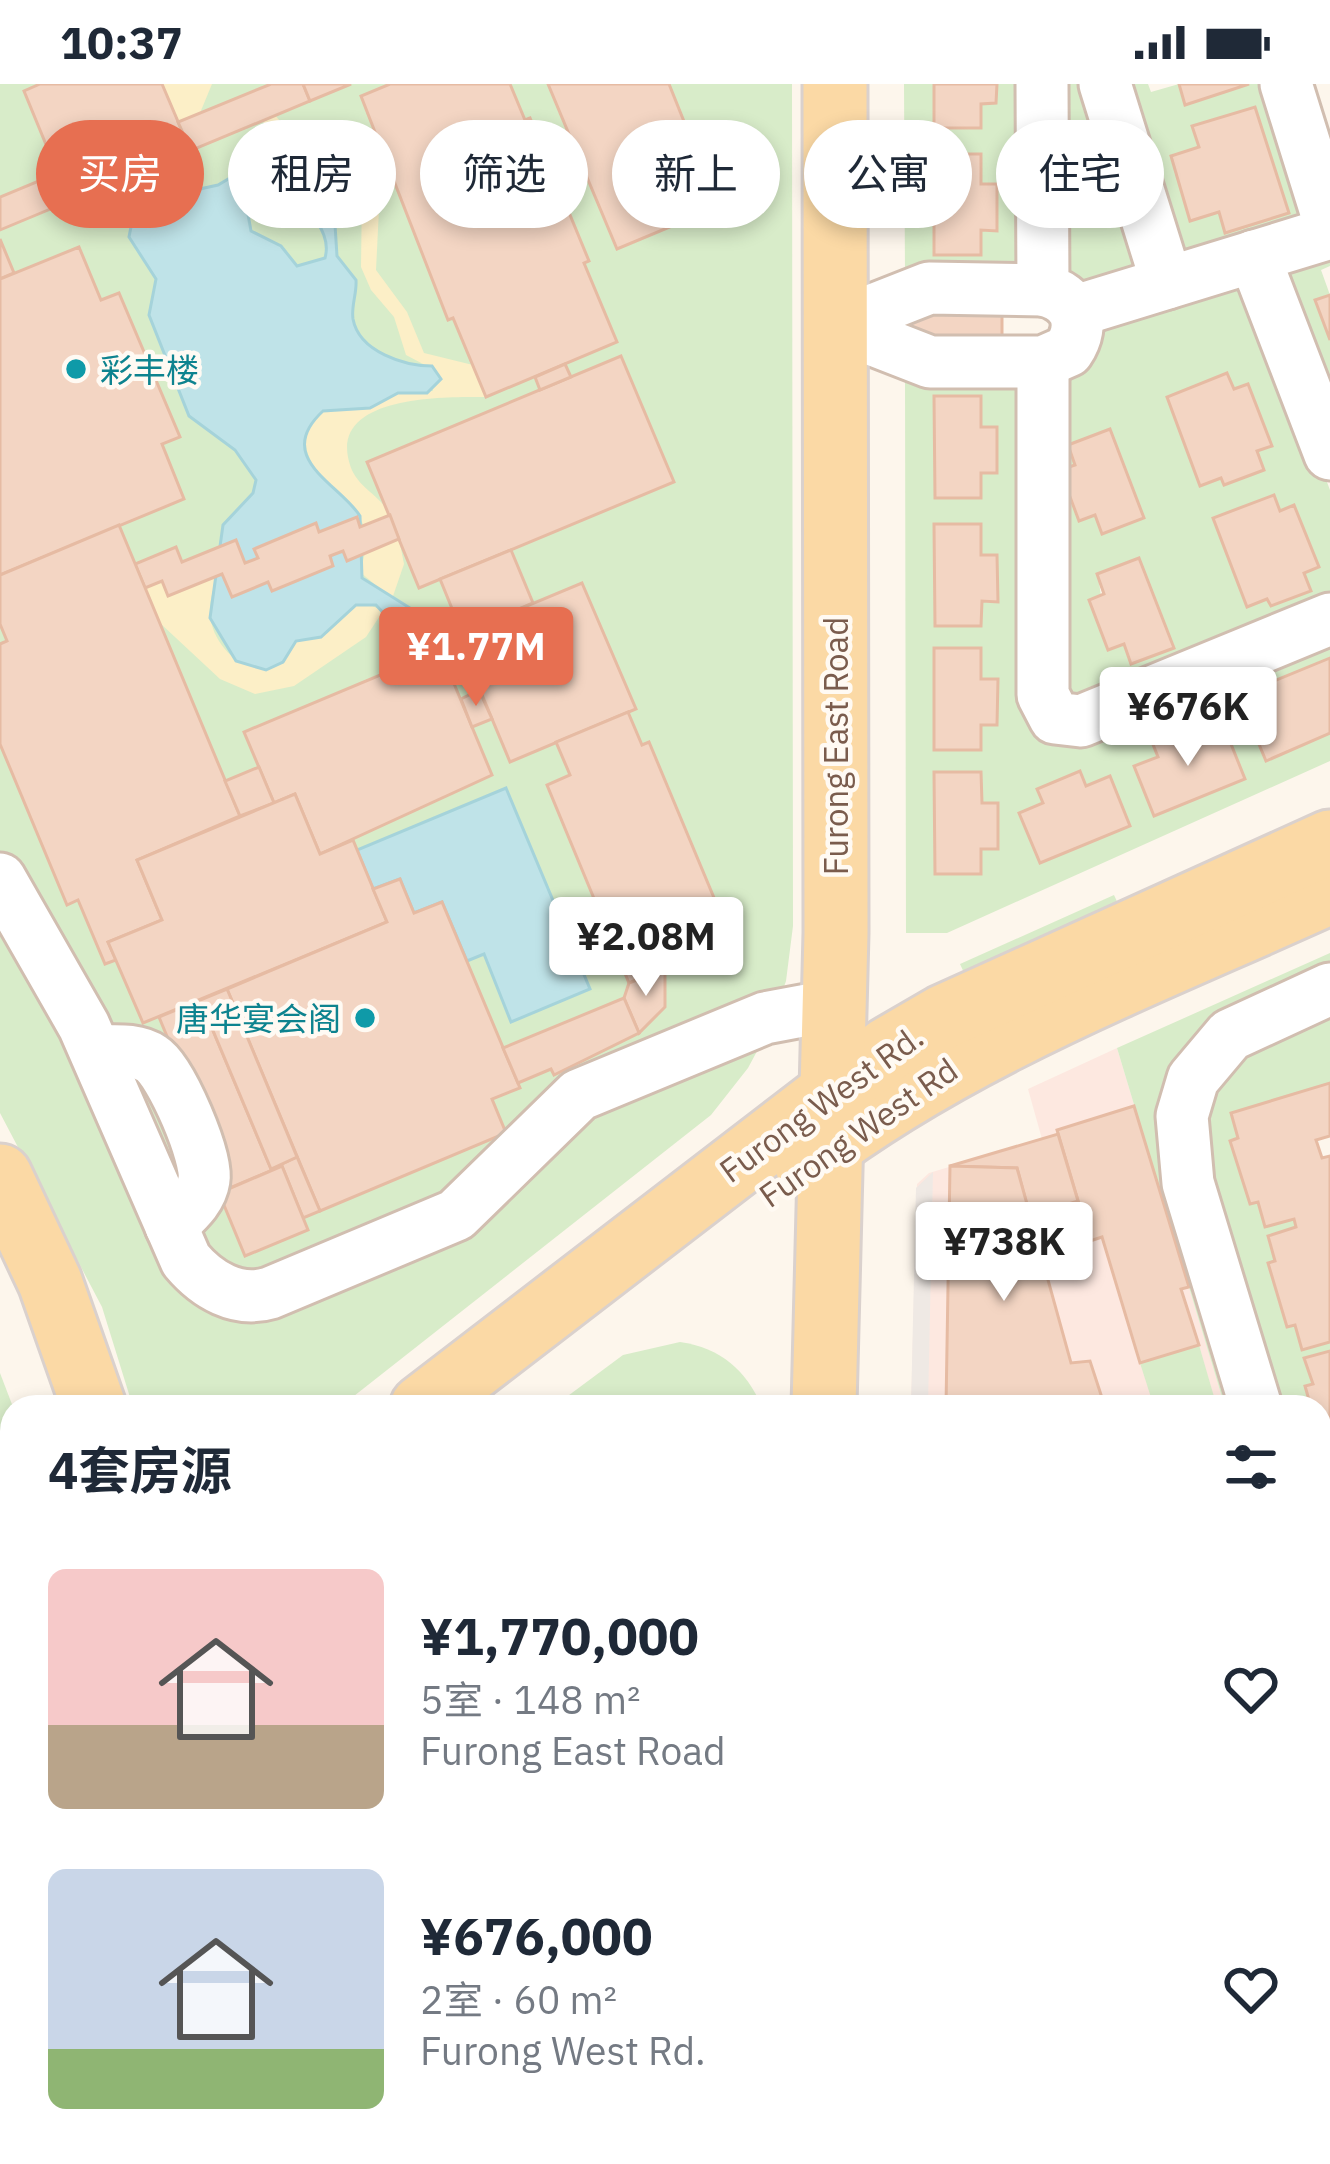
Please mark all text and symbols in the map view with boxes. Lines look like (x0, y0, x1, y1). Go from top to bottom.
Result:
text: 10:37 (60, 13, 183, 71)
chip: 买房 (36, 120, 204, 228)
chip: 租房 (228, 120, 396, 228)
chip: 筛选 (420, 120, 588, 228)
chip: 新上 (612, 120, 780, 228)
chip: 公寓 (804, 120, 972, 228)
chip: 住宅 (996, 120, 1164, 228)
place label: 彩丰楼 (100, 348, 199, 391)
marker: 彩丰楼 (63, 356, 89, 382)
pin: ¥1.77M (378, 607, 574, 709)
street label: Furong East Road (814, 617, 857, 875)
text: ¥1.77M (406, 620, 546, 671)
pin: ¥676K (1104, 667, 1272, 769)
text: ¥676K (1127, 680, 1249, 731)
pin: ¥2.08M (548, 897, 744, 999)
text: ¥2.08M (576, 910, 716, 961)
place label: 唐华宴会阁 (176, 997, 341, 1040)
marker: 唐华宴会阁 (352, 1005, 378, 1031)
street label: Furong West Rd. (712, 1016, 930, 1190)
street label: Furong West Rd (751, 1049, 965, 1215)
pin: ¥738K (920, 1202, 1088, 1304)
text: ¥738K (943, 1215, 1065, 1266)
icon: filters (1218, 1434, 1284, 1500)
text: 4套房源 (48, 1437, 232, 1503)
text: ¥1,770,000 (420, 1603, 699, 1669)
icon: home (144, 1617, 288, 1761)
icon: heart (1218, 1656, 1284, 1722)
text: 5室 · 148 m² (420, 1674, 640, 1725)
text: Furong East Road (420, 1725, 726, 1776)
text: ¥676,000 (420, 1903, 653, 1969)
icon: home (144, 1917, 288, 2061)
icon: heart (1218, 1956, 1284, 2022)
text: 2室 · 60 m² (420, 1974, 617, 2025)
text: Furong West Rd. (420, 2025, 706, 2076)

